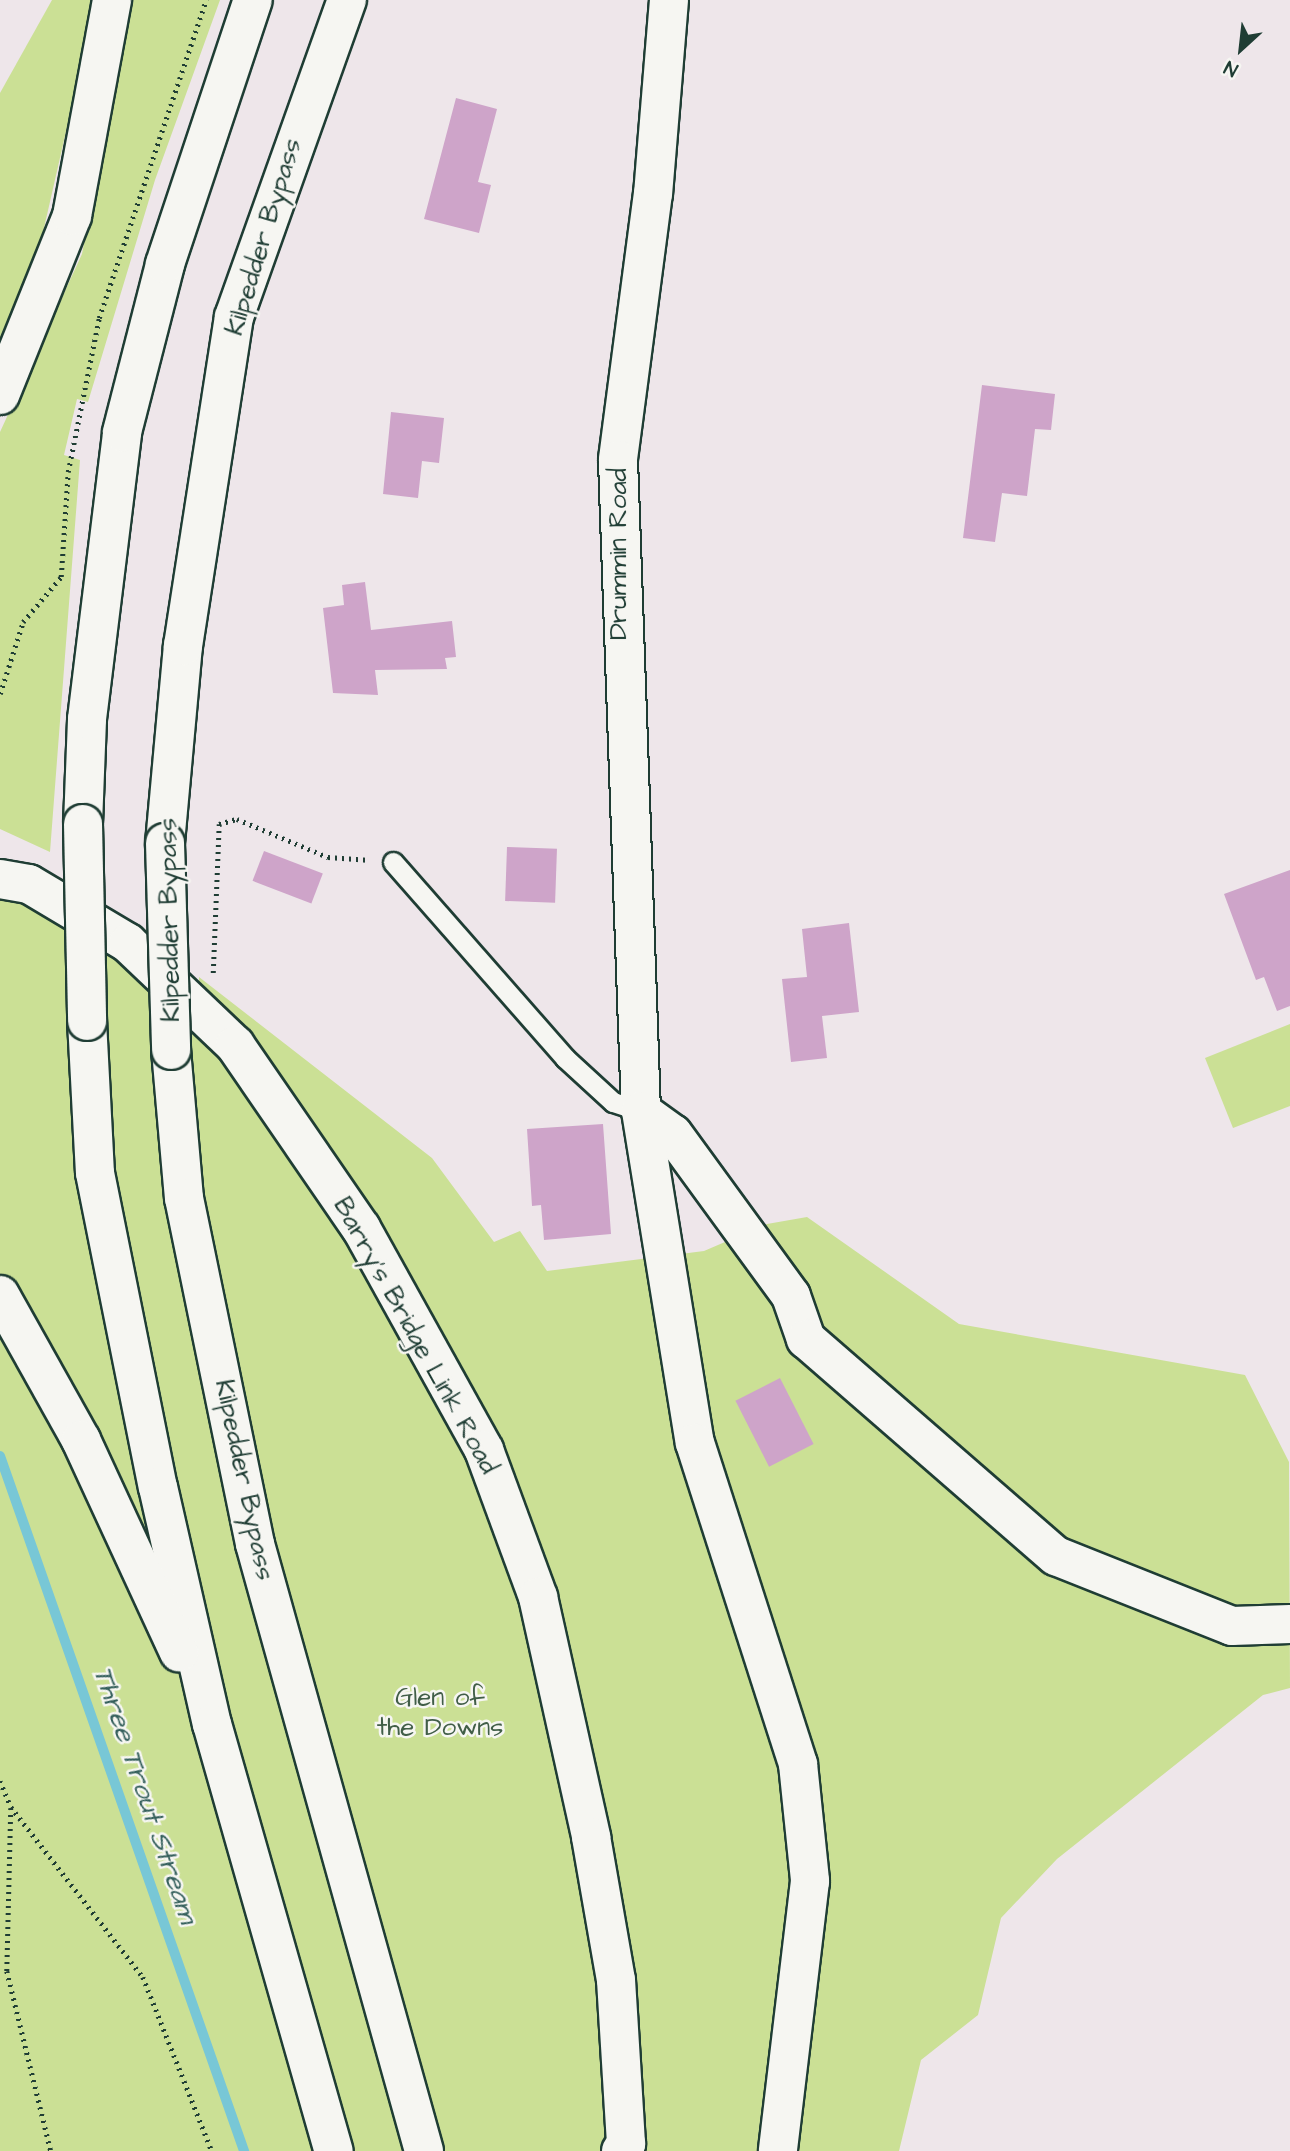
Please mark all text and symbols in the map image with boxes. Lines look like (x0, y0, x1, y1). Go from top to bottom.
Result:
north arrow (1206, 14, 1276, 84)
text: N (1220, 53, 1243, 83)
street label: Kilpedder Bypass (219, 135, 309, 339)
street label: Drummin Road (603, 468, 635, 640)
street label: Kilpedder Bypass (153, 818, 187, 1022)
street label: Barry's Bridge Link Road (326, 1192, 504, 1480)
street label: Kilpedder Bypass (207, 1377, 281, 1583)
water label: Three Trout Stream (85, 1662, 205, 1928)
park label: Glen of the Downs (377, 1682, 503, 1744)

